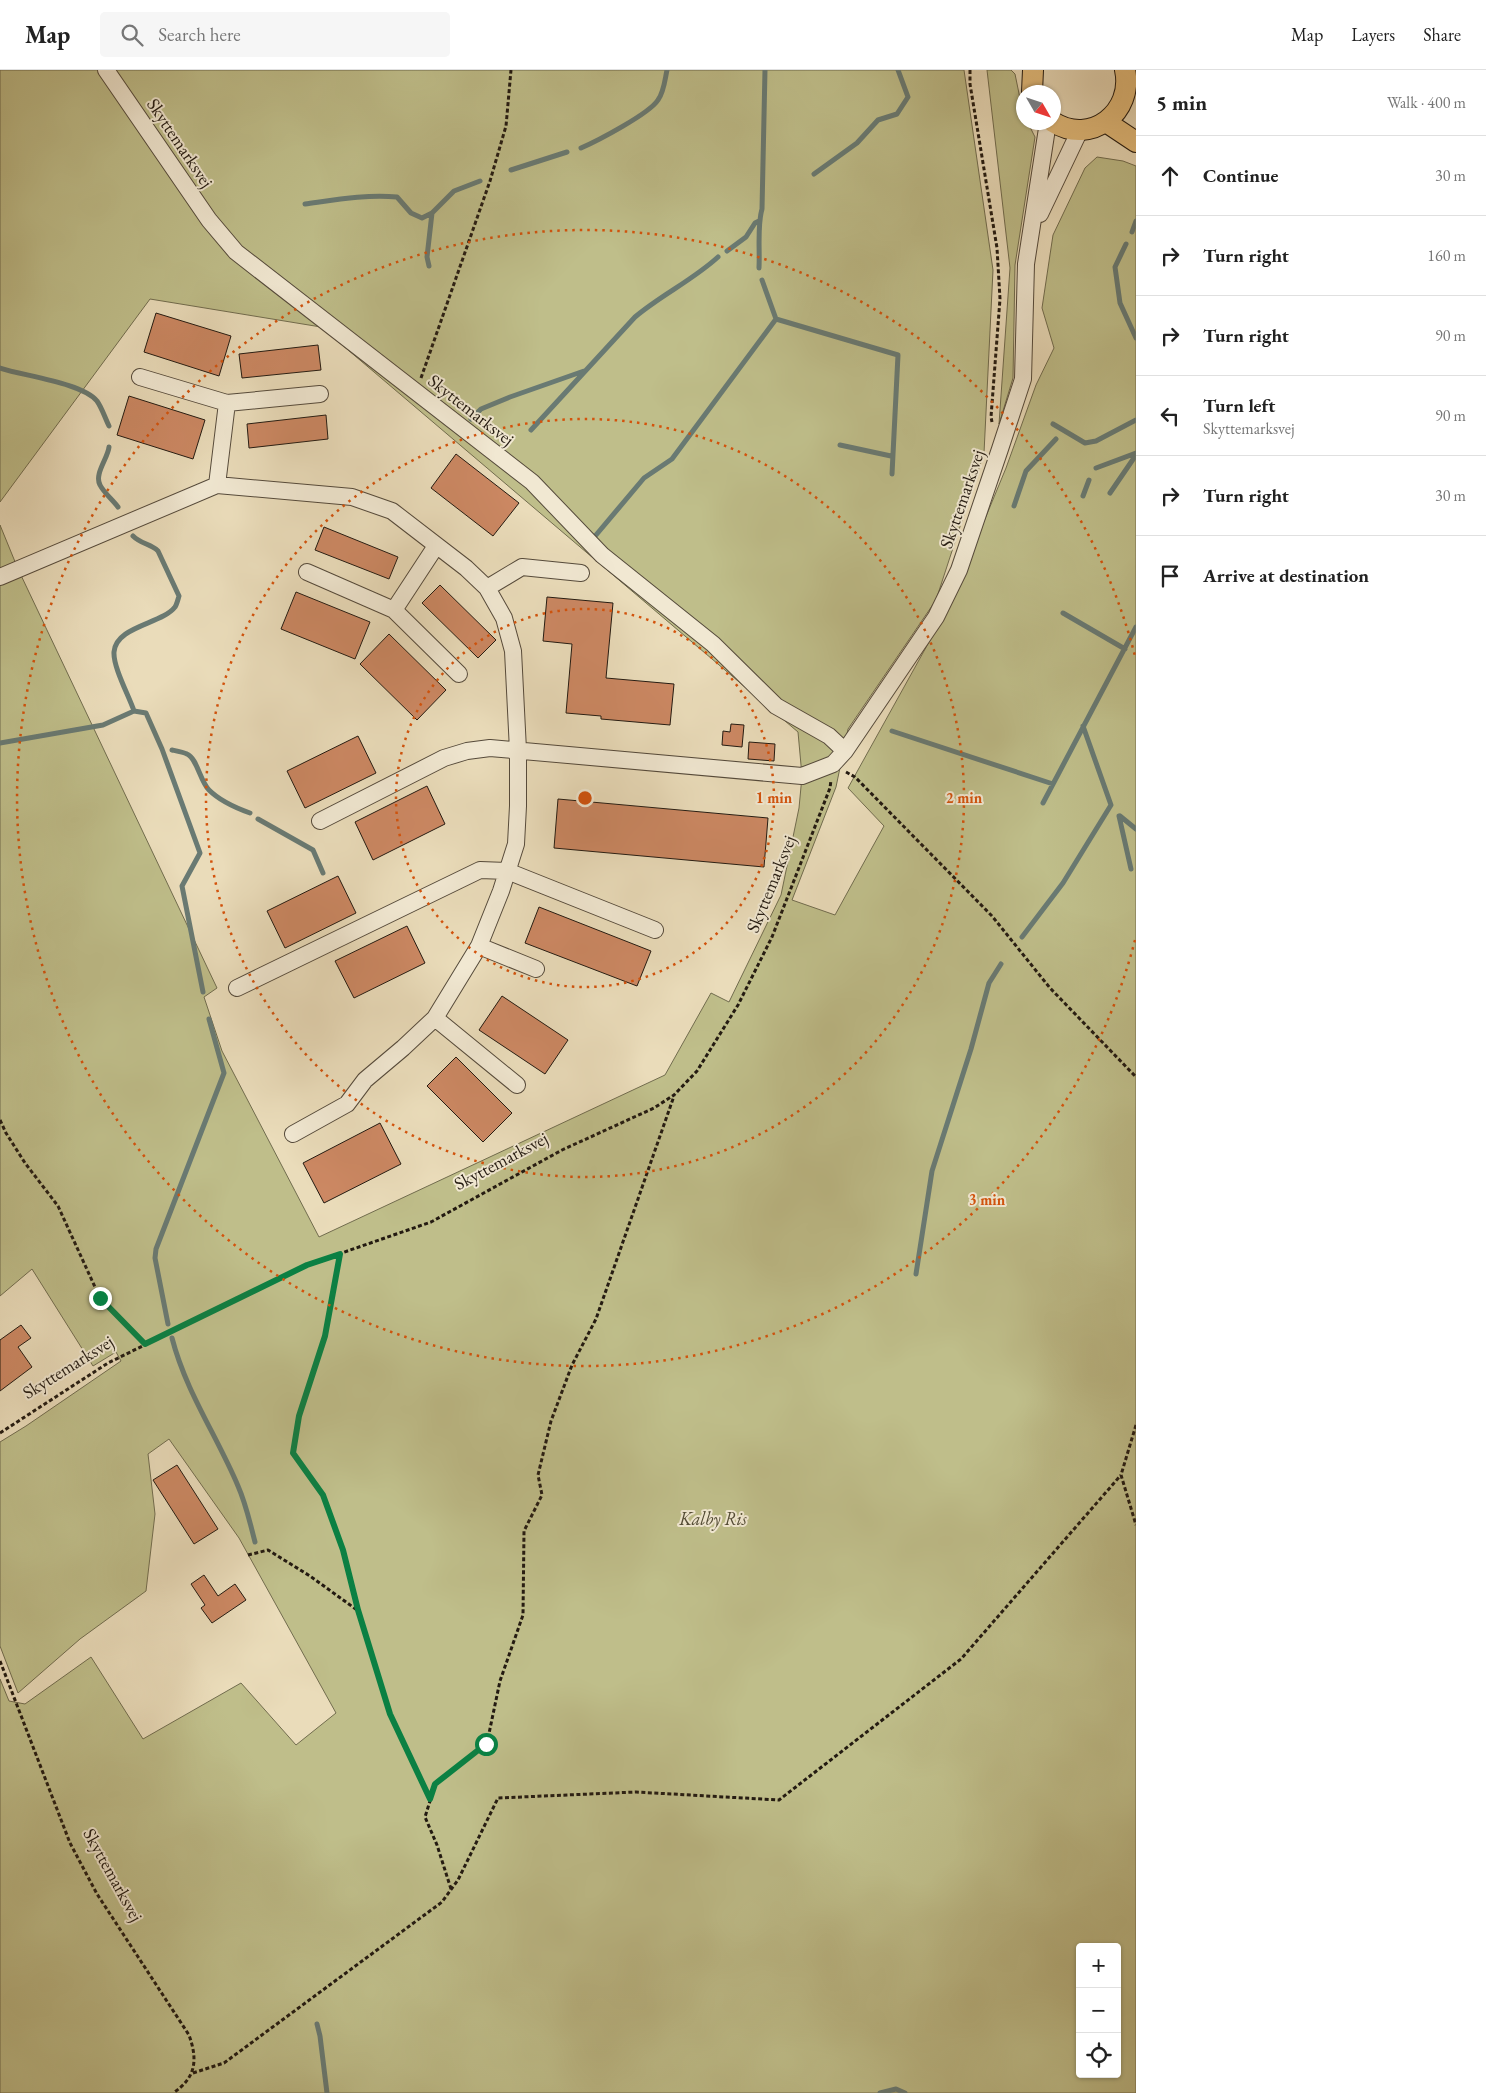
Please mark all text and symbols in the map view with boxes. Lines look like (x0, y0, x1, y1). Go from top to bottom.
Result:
search box (100, 12, 450, 57)
text: Map (25, 19, 70, 50)
icon: search (118, 21, 146, 49)
text: Search here (158, 22, 241, 47)
text: Map (1291, 23, 1323, 46)
text: Layers (1351, 23, 1395, 46)
text: Share (1423, 23, 1461, 46)
north arrow (1016, 85, 1061, 130)
text: 5 min (1156, 89, 1207, 116)
text: Walk · 400 m (1387, 92, 1466, 113)
street label: Skyttemarksvej (142, 94, 219, 192)
icon: ahead (1156, 162, 1184, 190)
text: Continue (1203, 163, 1278, 188)
text: 30 m (1435, 165, 1466, 186)
icon: right (1156, 242, 1184, 270)
text: Turn right (1203, 243, 1289, 268)
text: 160 m (1427, 245, 1466, 266)
icon: right (1156, 322, 1184, 350)
text: Turn right (1203, 323, 1289, 348)
text: 90 m (1435, 325, 1466, 346)
street label: Skyttemarksvej (424, 369, 519, 450)
text: Turn left (1203, 393, 1275, 418)
icon: left (1156, 402, 1184, 430)
text: 90 m (1435, 405, 1466, 426)
text: Skyttemarksvej (1203, 418, 1295, 439)
street label: Skyttemarksvej (934, 446, 989, 551)
icon: right (1156, 482, 1184, 510)
text: Turn right (1203, 483, 1289, 508)
text: 30 m (1435, 485, 1466, 506)
icon: arrive (1156, 562, 1184, 590)
text: Arrive at destination (1203, 563, 1369, 588)
text: 1 min (756, 788, 793, 807)
text: 2 min (946, 788, 983, 807)
centre of rings (576, 789, 594, 807)
street label: Skyttemarksvej (741, 832, 800, 936)
street label: Skyttemarksvej (450, 1126, 552, 1195)
text: 3 min (969, 1190, 1006, 1209)
route end (89, 1287, 112, 1310)
street label: Skyttemarksvej (18, 1330, 118, 1404)
park label: Kalby Ris (678, 1507, 748, 1531)
route start (475, 1733, 498, 1756)
street label: Skyttemarksvej (78, 1824, 148, 1925)
map controls (1076, 1943, 1121, 2078)
button: + (1076, 1943, 1121, 1988)
button: − (1076, 1988, 1121, 2033)
button: locate (1076, 2033, 1121, 2078)

